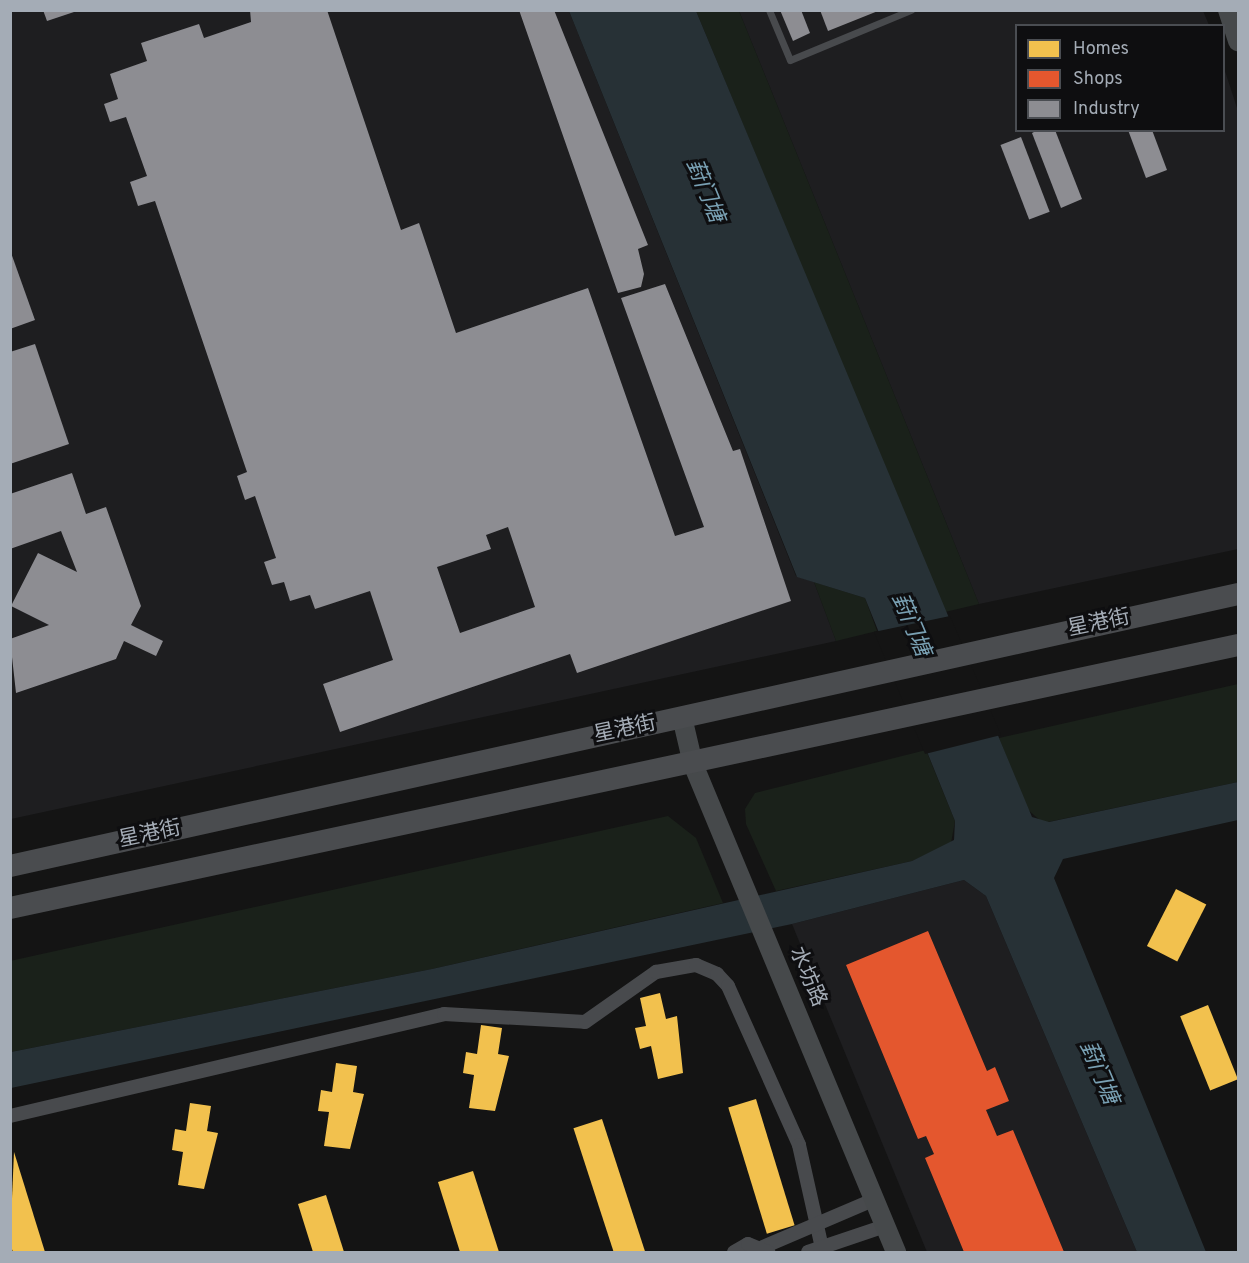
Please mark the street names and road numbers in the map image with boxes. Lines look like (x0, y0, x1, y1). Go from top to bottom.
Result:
street label: 星港街 (1066, 605, 1132, 643)
street label: 星港街 (592, 711, 658, 749)
street label: 星港街 (117, 816, 183, 854)
street label: 水坊路 (783, 943, 831, 1011)

